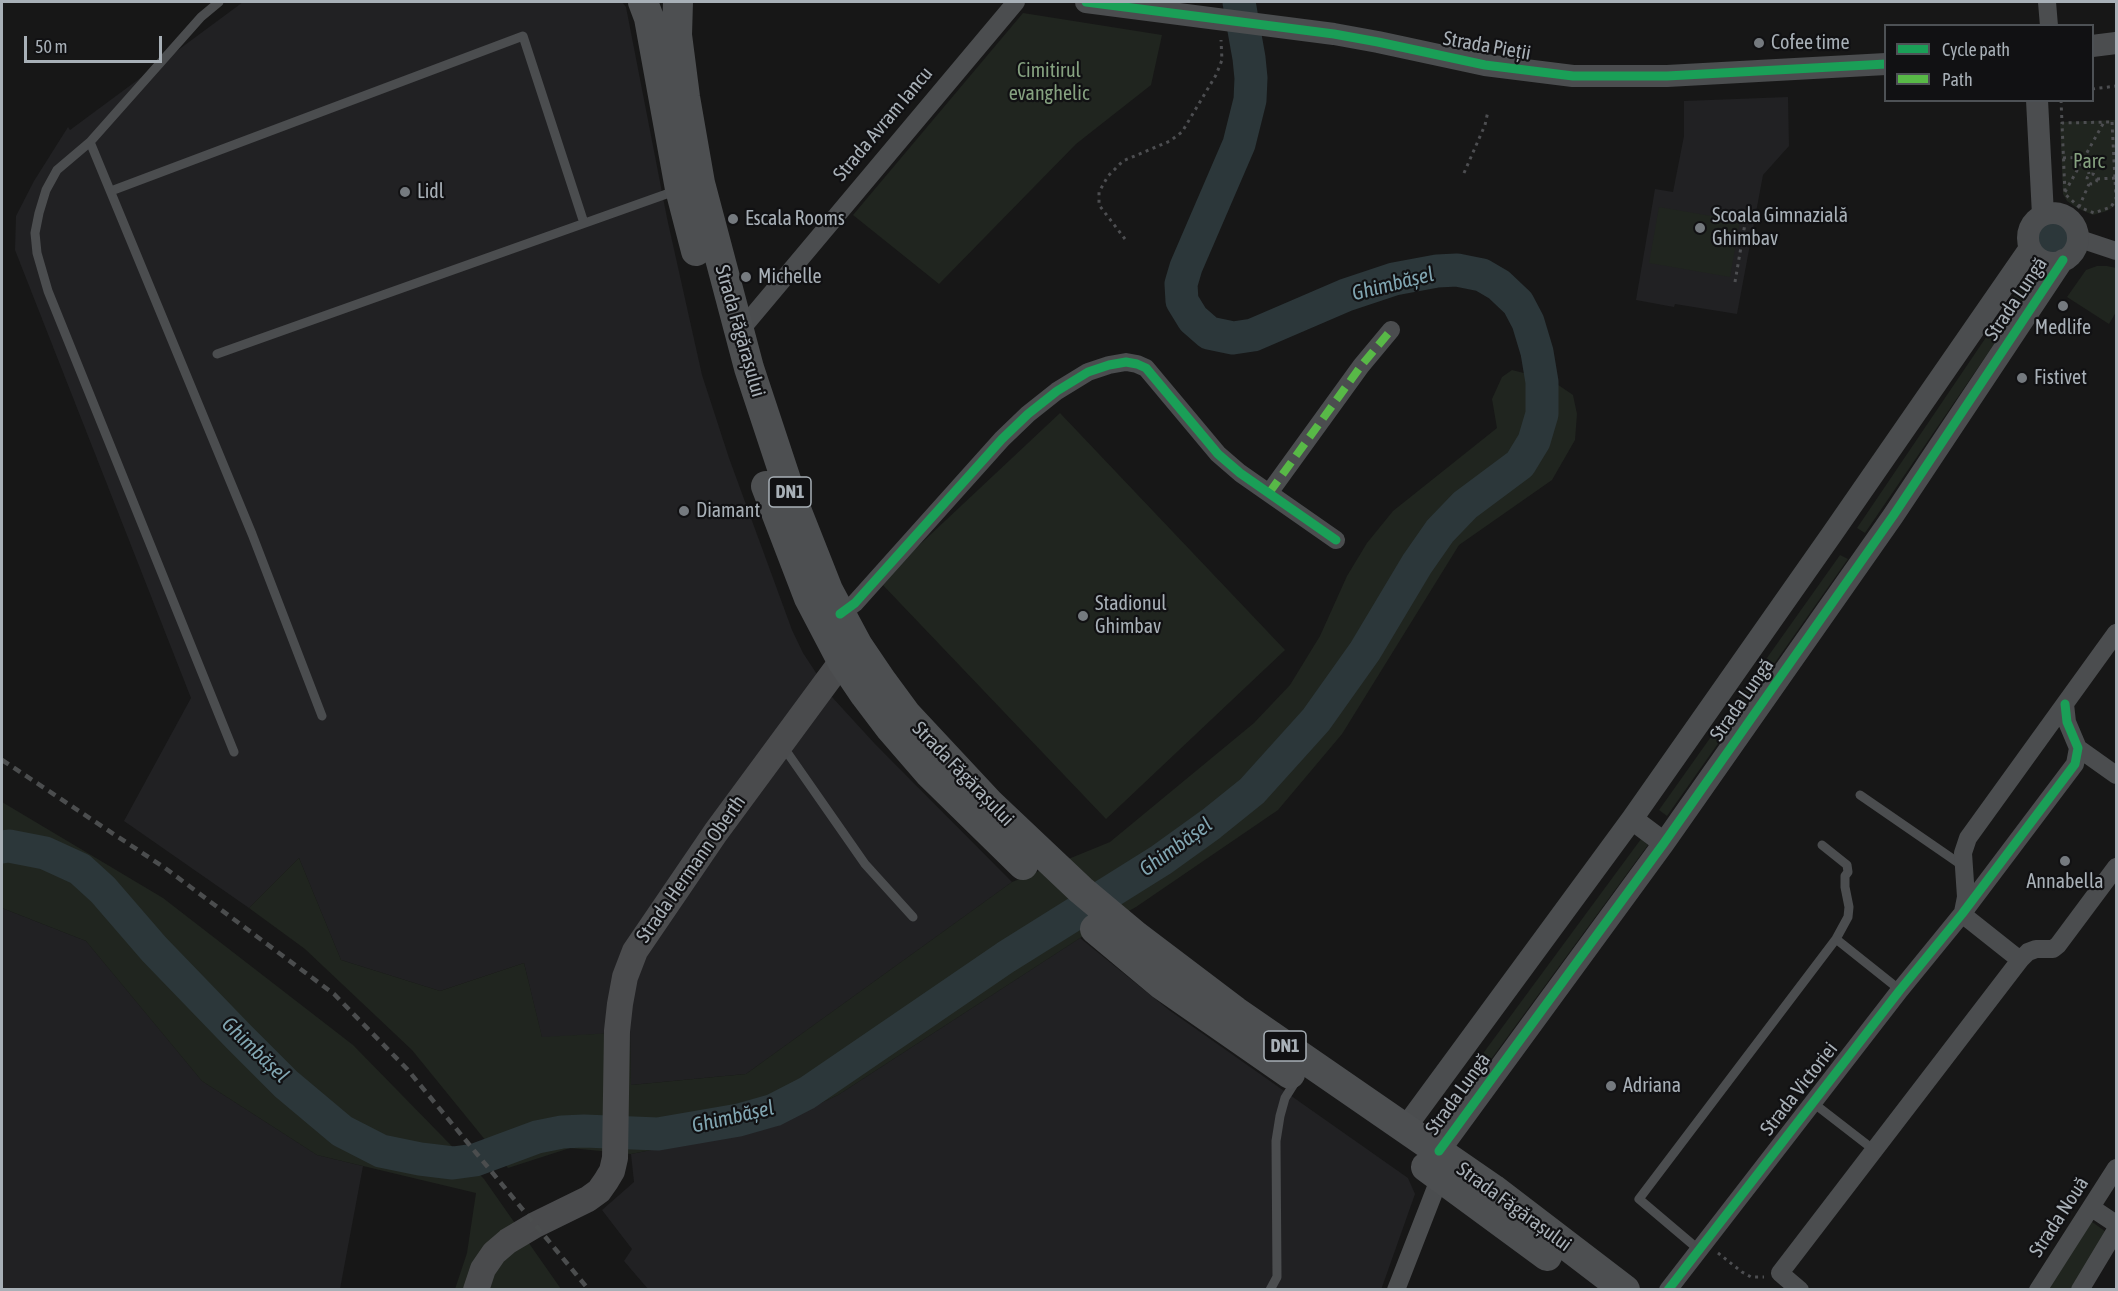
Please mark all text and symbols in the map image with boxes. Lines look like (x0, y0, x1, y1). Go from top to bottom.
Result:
scale bar (27, 24, 165, 62)
legend (1884, 24, 2094, 102)
street label: Strada Pieții (1441, 26, 1533, 66)
place label: Cofee time (1771, 31, 1850, 55)
text: 50 m (35, 36, 67, 57)
marker: Cofee time (1752, 36, 1766, 50)
text: Cycle path (1942, 39, 2010, 60)
park label: Cimitirul evanghelic (1009, 59, 1089, 106)
street label: Strada Avram Iancu (828, 62, 938, 186)
text: Path (1942, 69, 1973, 90)
park label: Parc (2073, 150, 2105, 174)
place label: Lidl (417, 180, 444, 204)
marker: Lidl (398, 185, 412, 199)
place label: Scoala Gimnazială Ghimbav (1712, 204, 1848, 251)
place label: Escala Rooms (745, 207, 845, 231)
marker: Escala Rooms (726, 212, 740, 226)
marker: Scoala Gimnazială Ghimbav (1693, 221, 1707, 235)
street label: Strada Lungă (1979, 253, 2053, 345)
street label: Strada Făgărașului (710, 262, 770, 400)
water label: Ghimbășel (1349, 262, 1437, 306)
place label: Michelle (758, 265, 822, 289)
marker: Michelle (739, 270, 753, 284)
marker: Medlife (2056, 299, 2070, 313)
place label: Medlife (2035, 316, 2091, 340)
place label: Fistivet (2034, 366, 2087, 390)
marker: Fistivet (2015, 371, 2029, 385)
road number: DN1 (769, 477, 811, 507)
place label: Diamant (696, 499, 760, 523)
marker: Diamant (677, 504, 691, 518)
place label: Stadionul Ghimbav (1095, 592, 1167, 639)
marker: Stadionul Ghimbav (1076, 609, 1090, 623)
street label: Strada Lungă (1705, 654, 1779, 746)
street label: Strada Făgărașului (907, 717, 1019, 831)
street label: Strada Hermann Oberth (631, 791, 751, 947)
water label: Ghimbășel (1135, 812, 1217, 882)
marker: Annabella (2058, 854, 2072, 868)
place label: Annabella (2027, 870, 2103, 894)
water label: Ghimbășel (216, 1012, 294, 1088)
road number: DN1 (1264, 1031, 1306, 1061)
street label: Strada Victoriei (1755, 1038, 1843, 1140)
street label: Strada Lungă (1420, 1048, 1496, 1140)
place label: Adriana (1623, 1074, 1681, 1098)
marker: Adriana (1604, 1079, 1618, 1093)
water label: Ghimbășel (689, 1095, 777, 1139)
street label: Strada Făgărașului (1452, 1157, 1576, 1257)
street label: Strada Nouă (2024, 1172, 2094, 1262)

